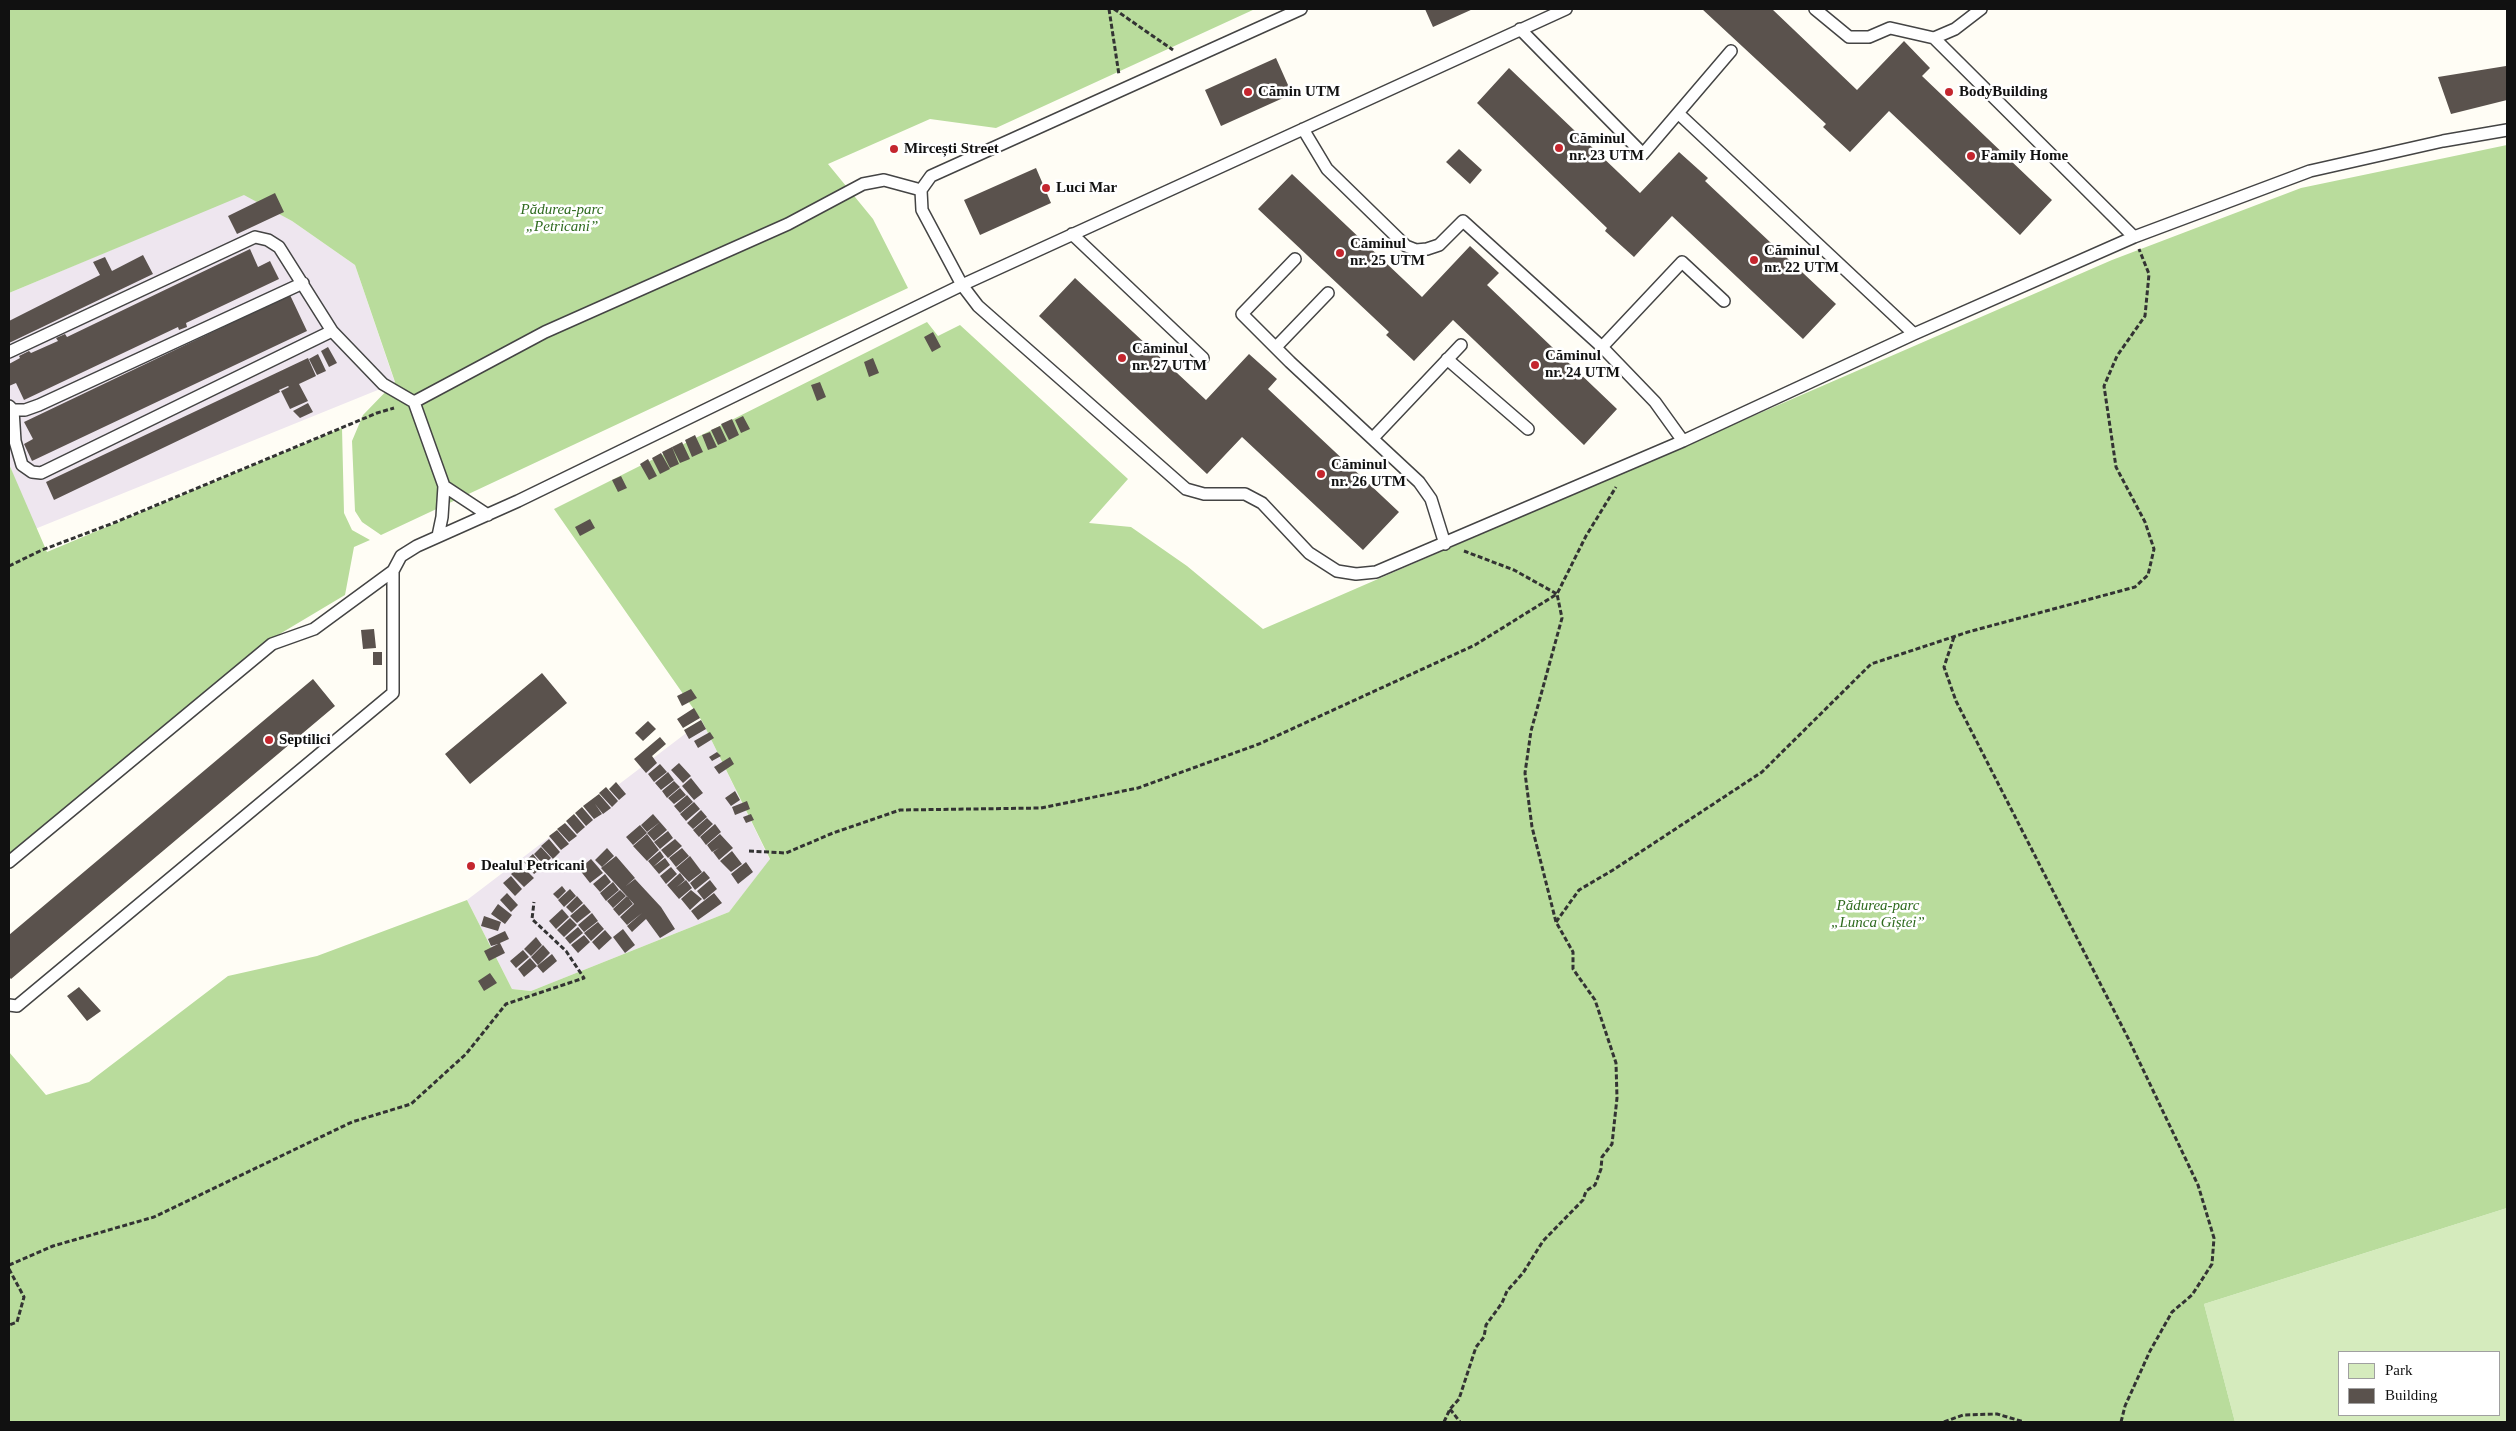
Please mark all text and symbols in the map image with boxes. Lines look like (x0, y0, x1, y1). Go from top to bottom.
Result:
place label: Cămin UTM (1258, 83, 1340, 101)
place label: BodyBuilding (1959, 83, 2047, 101)
marker: Cămin UTM (1242, 86, 1254, 98)
marker: BodyBuilding (1943, 86, 1955, 98)
place label: Căminul nr. 23 UTM (1569, 130, 1644, 165)
place label: Mircești Street (904, 140, 999, 158)
marker: Căminul nr. 23 UTM (1553, 142, 1565, 154)
marker: Mircești Street (888, 143, 900, 155)
place label: Family Home (1981, 147, 2068, 165)
marker: Family Home (1965, 150, 1977, 162)
place label: Luci Mar (1056, 179, 1117, 197)
marker: Luci Mar (1040, 182, 1052, 194)
park label: Pădurea-parc „Petricani” (520, 201, 604, 236)
place label: Căminul nr. 25 UTM (1350, 235, 1425, 270)
place label: Căminul nr. 22 UTM (1764, 242, 1839, 277)
marker: Căminul nr. 25 UTM (1334, 247, 1346, 259)
marker: Căminul nr. 22 UTM (1748, 254, 1760, 266)
place label: Căminul nr. 27 UTM (1132, 340, 1207, 375)
place label: Căminul nr. 24 UTM (1545, 347, 1620, 382)
marker: Căminul nr. 27 UTM (1116, 352, 1128, 364)
marker: Căminul nr. 24 UTM (1529, 359, 1541, 371)
place label: Căminul nr. 26 UTM (1331, 456, 1406, 491)
marker: Căminul nr. 26 UTM (1315, 468, 1327, 480)
place label: Septilici (279, 731, 331, 749)
marker: Septilici (263, 734, 275, 746)
place label: Dealul Petricani (481, 857, 585, 875)
marker: Dealul Petricani (465, 860, 477, 872)
park label: Pădurea-parc „Lunca Gîștei” (1831, 897, 1925, 932)
legend (2338, 1351, 2501, 1416)
text: Park (2385, 1362, 2413, 1378)
text: Building (2385, 1387, 2438, 1403)

